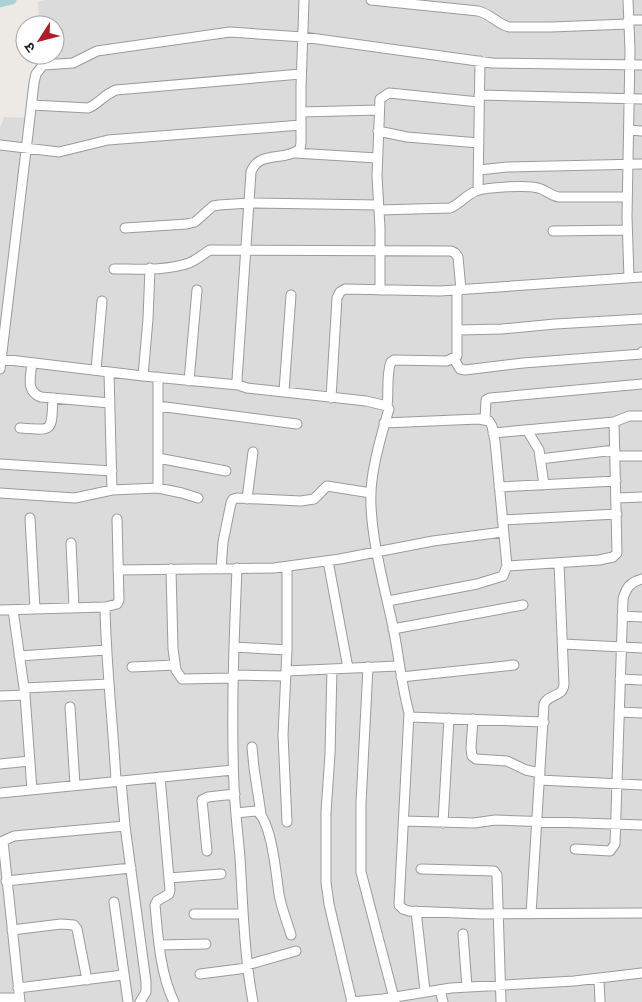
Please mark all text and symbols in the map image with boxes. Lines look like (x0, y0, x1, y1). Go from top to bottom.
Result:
north arrow (15, 15, 65, 65)
text: उ (19, 39, 38, 56)

